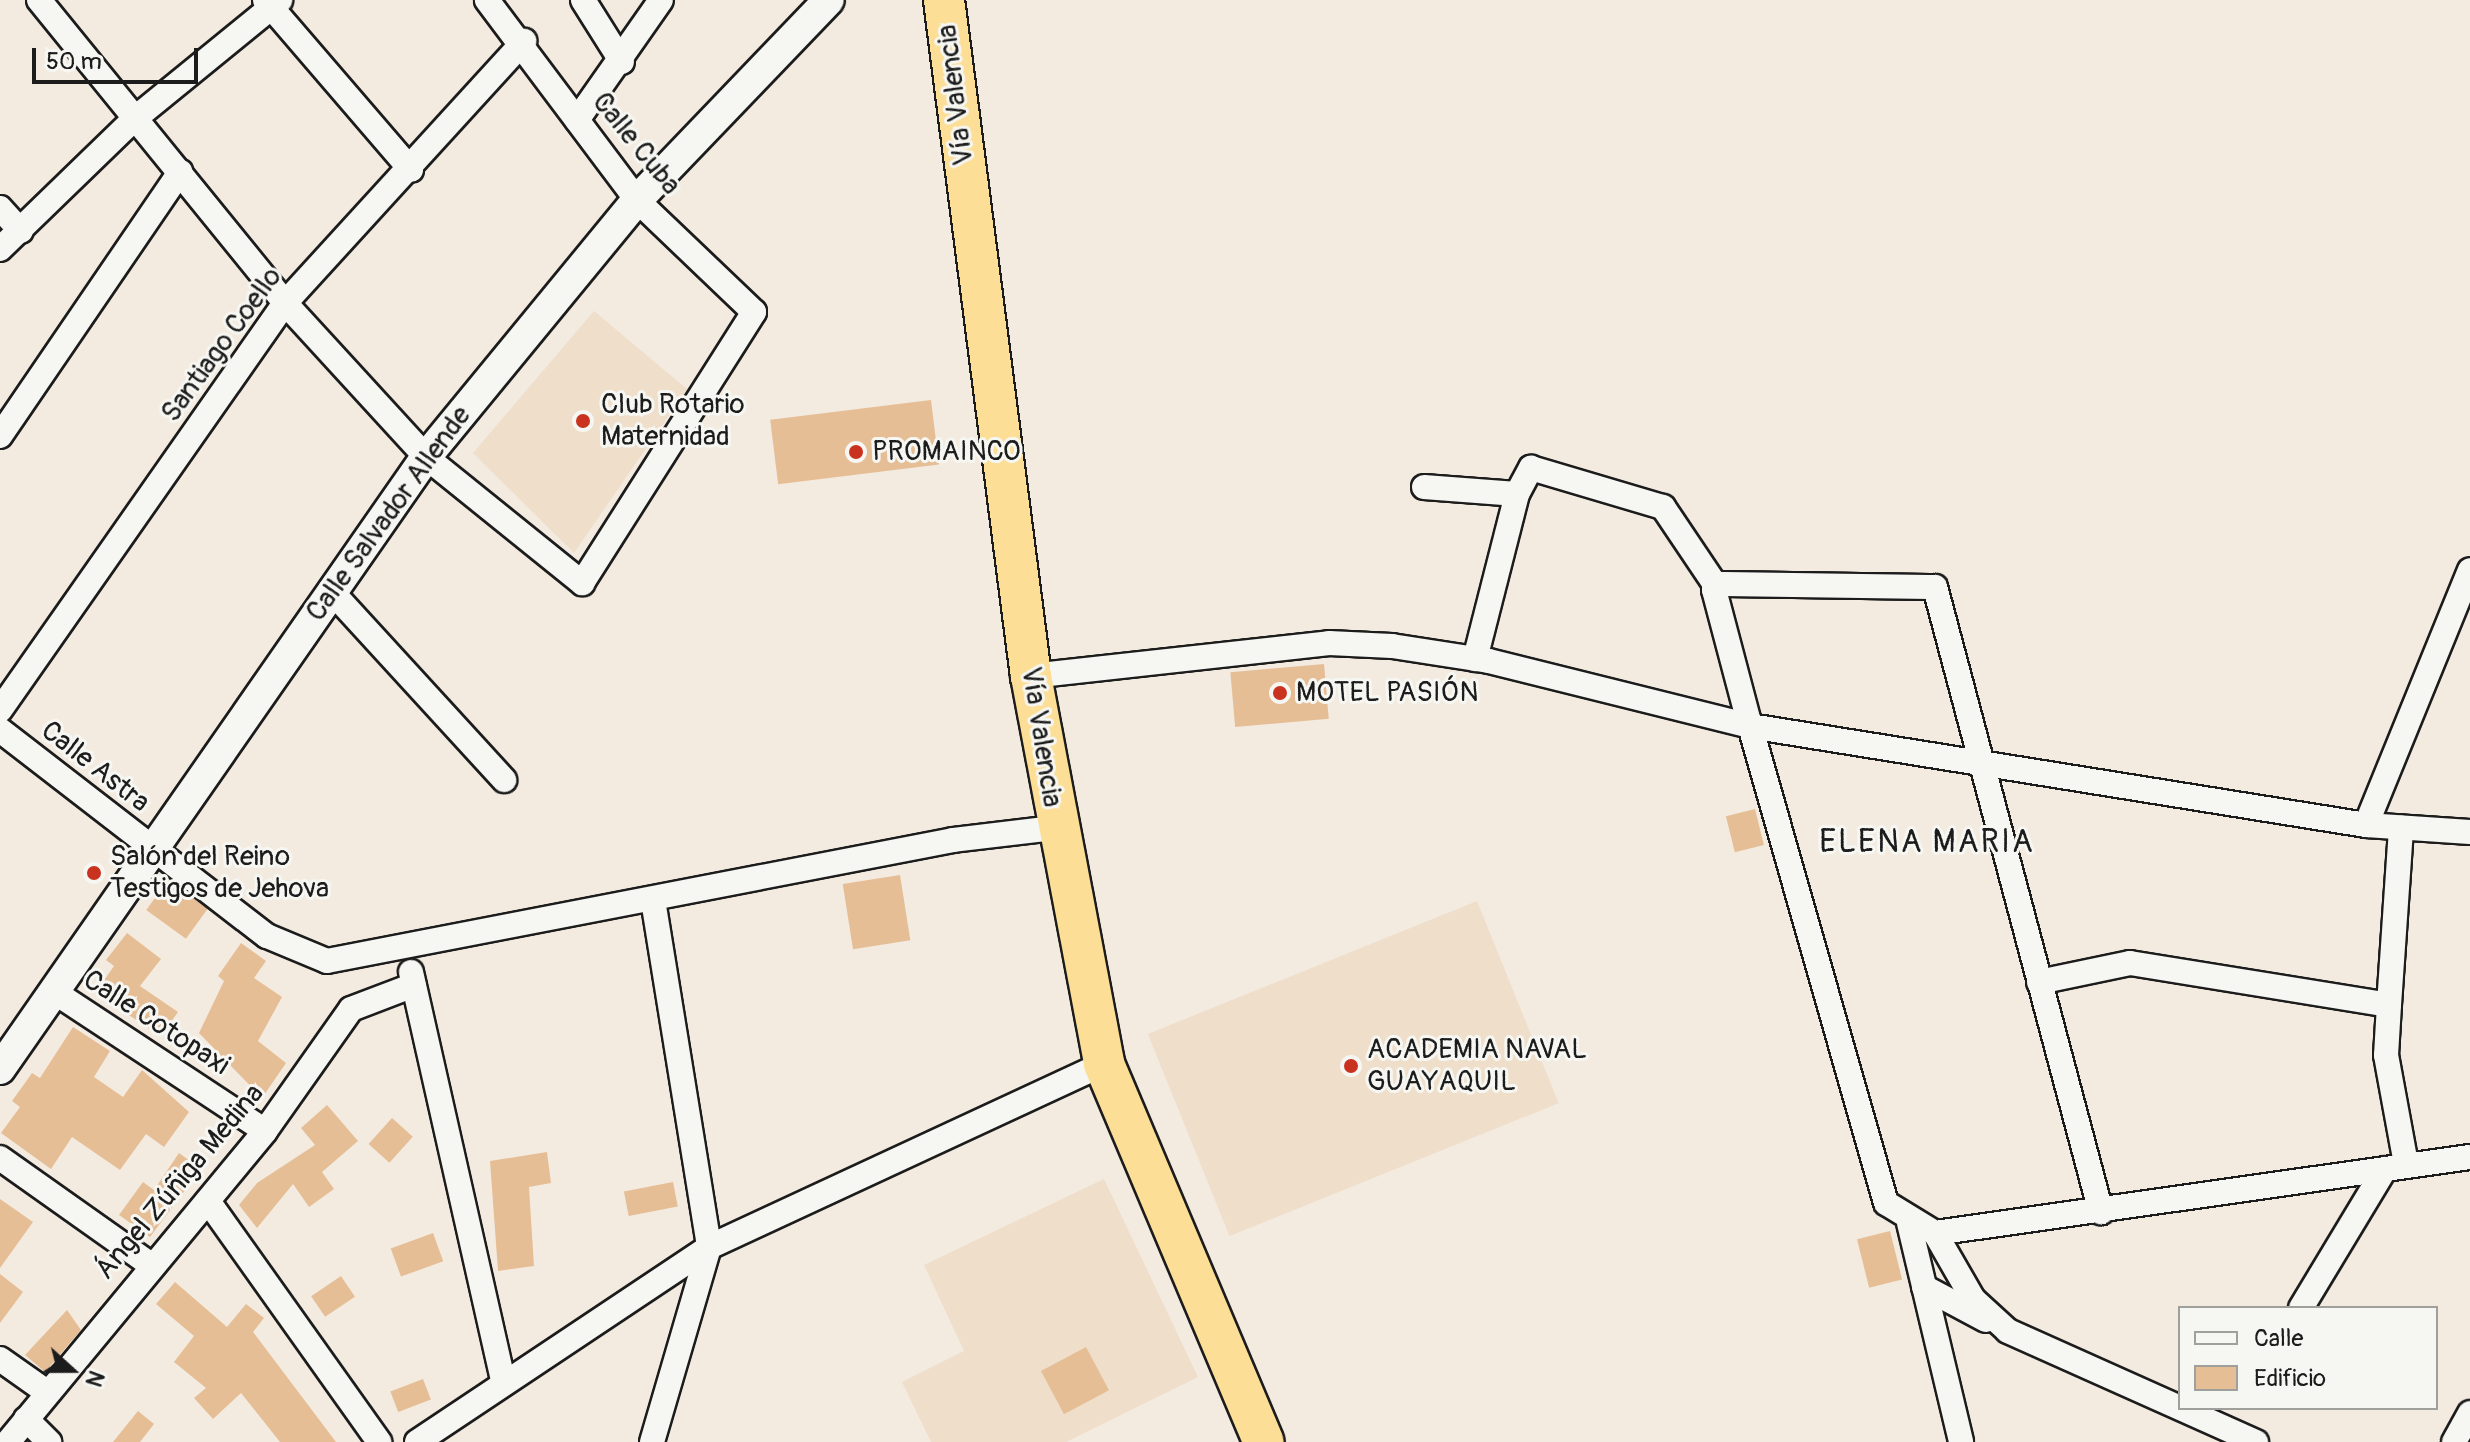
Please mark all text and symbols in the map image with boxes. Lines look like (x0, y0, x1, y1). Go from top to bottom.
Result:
street label: Vía Valencia (931, 23, 981, 167)
scale bar (36, 32, 202, 82)
text: 50 m (46, 47, 102, 76)
street label: Calle Cuba (585, 86, 687, 202)
street label: Santiago Coello (155, 261, 289, 429)
place label: Club Rotario Maternidad (601, 388, 744, 454)
street label: Calle Salvador Allende (300, 400, 478, 628)
marker: Club Rotario Maternidad (572, 410, 594, 432)
place label: PROMAINCO (872, 435, 1021, 469)
marker: PROMAINCO (847, 443, 865, 461)
street label: Vía Valencia (1013, 665, 1069, 809)
place label: MOTEL PASIÓN (1296, 676, 1479, 710)
marker: MOTEL PASIÓN (1271, 684, 1289, 702)
street label: Calle Astra (34, 714, 156, 820)
district label: ELENA MARIA (1819, 823, 2035, 861)
place label: Salón del Reino Testigos de Jehova (110, 840, 329, 906)
marker: Salón del Reino Testigos de Jehova (85, 864, 103, 882)
street label: Calle Cotopaxi (77, 963, 235, 1083)
place label: ACADEMIA NAVAL GUAYAQUIL (1367, 1033, 1587, 1099)
marker: ACADEMIA NAVAL GUAYAQUIL (1342, 1057, 1360, 1075)
street label: Ángel Zúñiga Medina (89, 1078, 271, 1286)
legend (2178, 1306, 2438, 1410)
text: Calle (2254, 1324, 2303, 1353)
north arrow (32, 1330, 112, 1410)
text: Edificio (2254, 1364, 2326, 1393)
text: N (79, 1367, 110, 1391)

